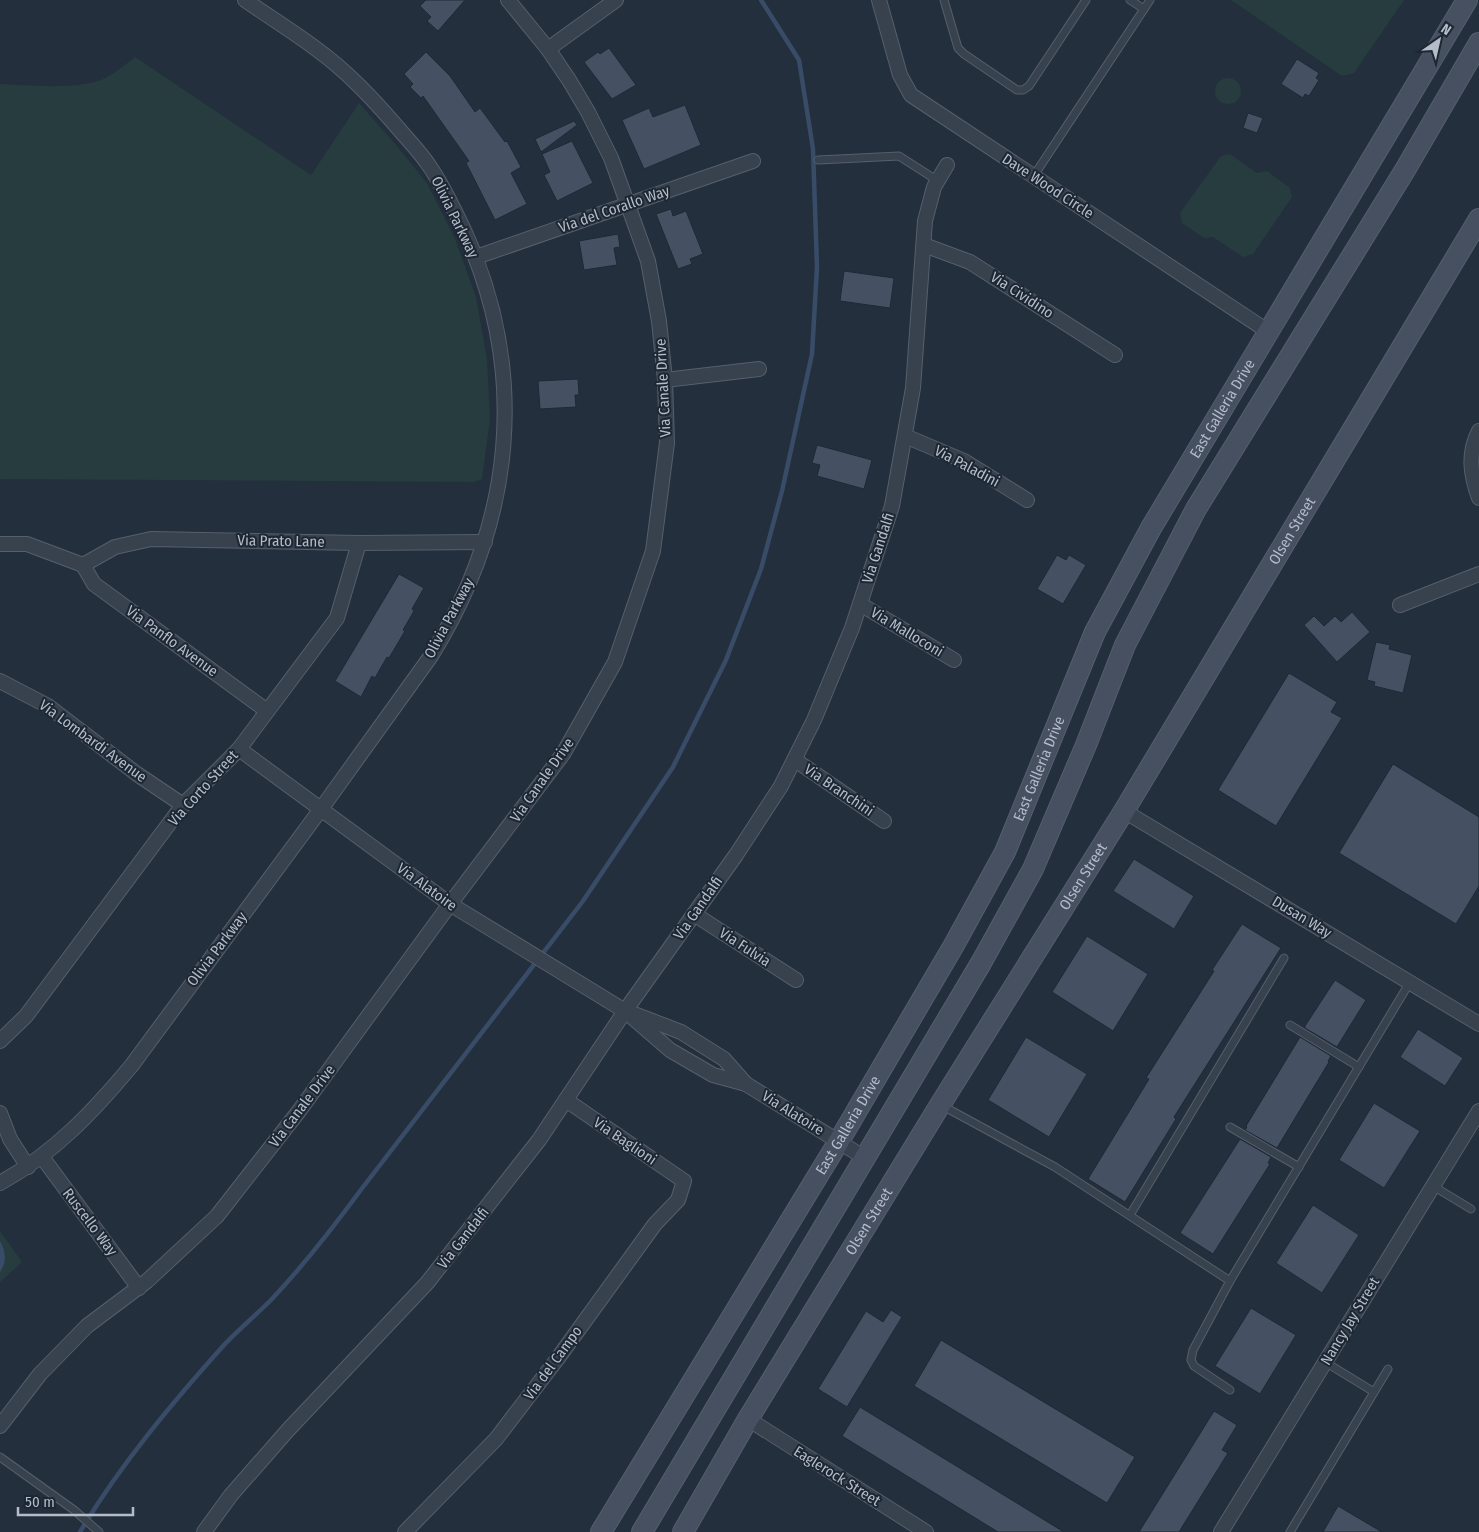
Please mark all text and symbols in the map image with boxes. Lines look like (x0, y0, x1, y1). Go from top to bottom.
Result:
north arrow (1414, 15, 1464, 65)
text: N (1438, 20, 1454, 39)
street label: Dave Wood Circle (999, 150, 1097, 222)
street label: Olivia Parkway (427, 173, 483, 261)
street label: Via del Corallo Way (556, 181, 672, 236)
street label: Via Cividino (987, 268, 1057, 322)
street label: Via Canale Drive (651, 338, 675, 438)
street label: East Galleria Drive (1186, 356, 1259, 461)
street label: Via Paladini (931, 441, 1003, 491)
street label: Olsen Street (1265, 494, 1319, 568)
street label: Via Gandalfi (858, 510, 898, 586)
street label: Via Prato Lane (237, 531, 325, 551)
street label: Olivia Parkway (420, 574, 478, 661)
street label: Via Panflo Avenue (123, 602, 221, 680)
street label: Via Malloconi (867, 603, 947, 661)
street label: Via Lombardi Avenue (36, 696, 150, 786)
street label: East Galleria Drive (1010, 714, 1069, 824)
street label: Via Canale Drive (506, 734, 578, 826)
street label: Via Corto Street (164, 746, 242, 830)
street label: Via Branchini (801, 760, 877, 820)
street label: Olsen Street (1055, 840, 1111, 913)
street label: Via Alatoire (393, 859, 461, 915)
street label: Via Gandalfi (670, 873, 726, 943)
street label: Dusan Way (1269, 892, 1335, 942)
street label: Olivia Parkway (183, 908, 251, 990)
street label: Via Fulvia (716, 924, 774, 970)
street label: Via Canale Drive (265, 1061, 339, 1151)
street label: East Galleria Drive (812, 1072, 884, 1178)
street label: Via Alatoire (759, 1087, 827, 1139)
street label: Via Baglioni (590, 1113, 660, 1169)
street label: Olsen Street (841, 1184, 896, 1258)
street label: Ruscello Way (59, 1185, 121, 1260)
street label: Via Gandalfi (433, 1204, 493, 1272)
street label: Nancy Jay Street (1317, 1274, 1383, 1368)
street label: Via del Campo (520, 1322, 586, 1404)
street label: Eaglerock Street (790, 1442, 884, 1510)
scale bar (18, 1484, 132, 1516)
text: 50 m (25, 1493, 55, 1511)

